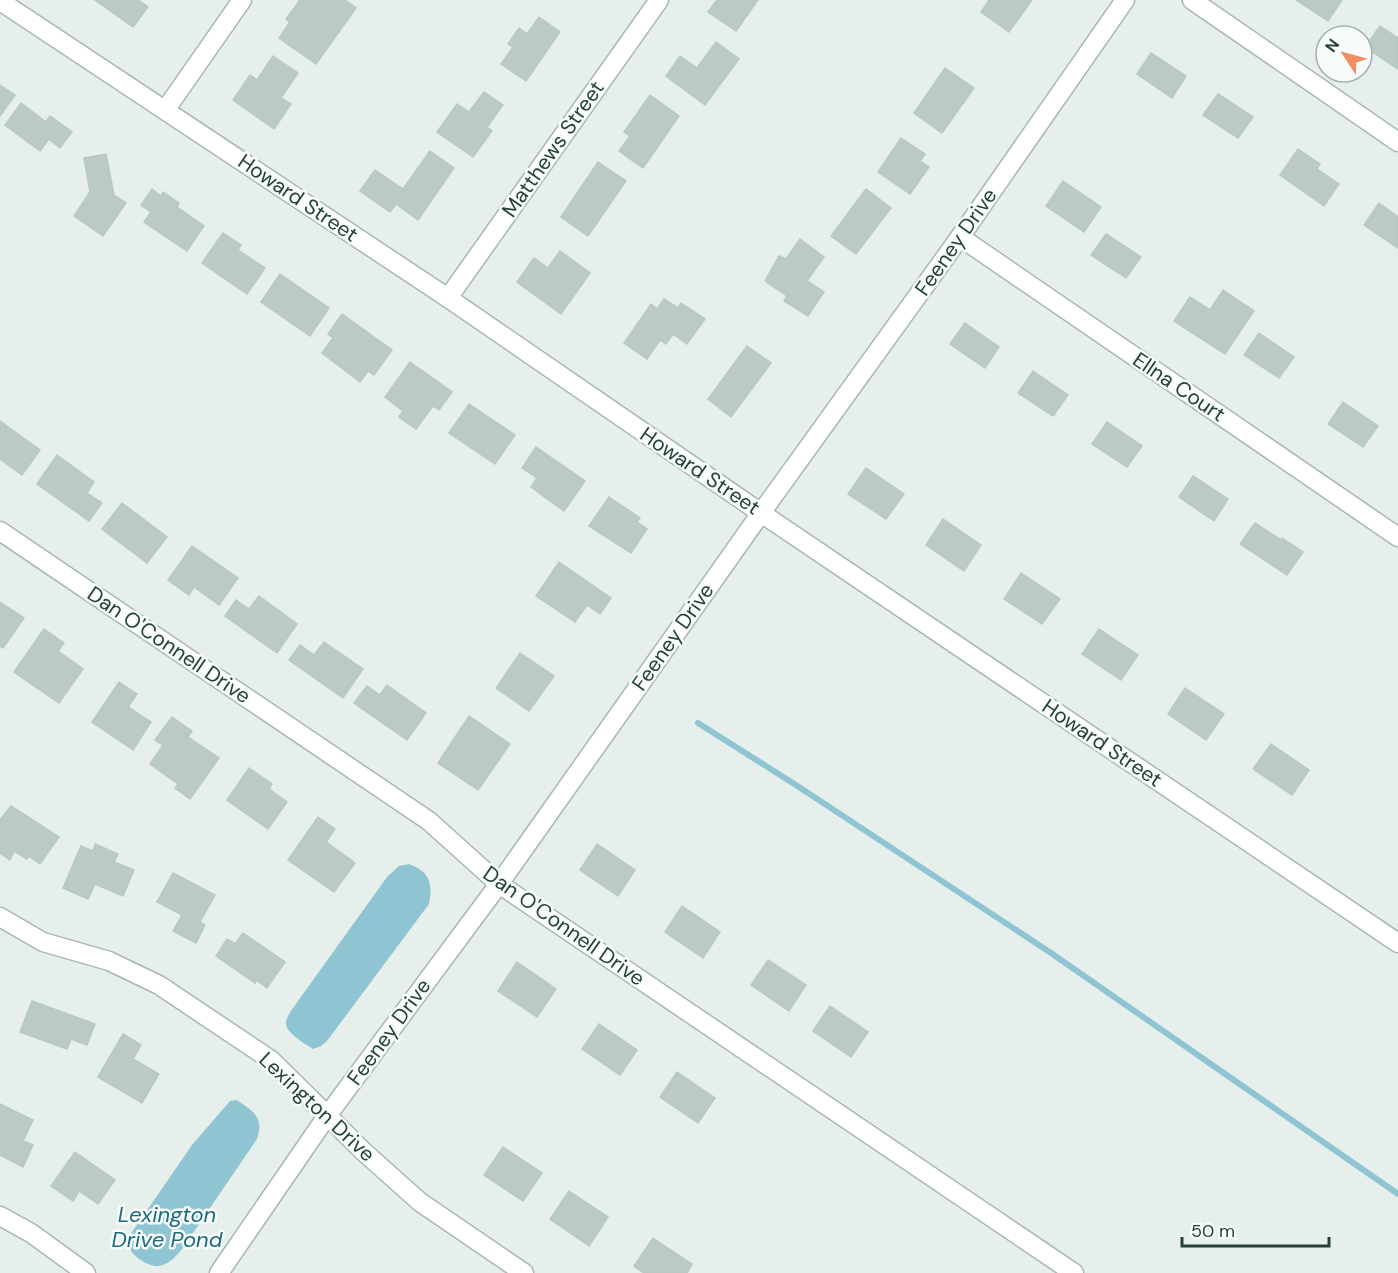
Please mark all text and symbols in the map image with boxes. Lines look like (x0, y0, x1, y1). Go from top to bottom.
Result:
north arrow (1314, 24, 1374, 84)
text: N (1320, 35, 1344, 56)
street label: Matthews Street (495, 75, 611, 223)
street label: Howard Street (233, 148, 363, 248)
street label: Feeney Drive (909, 183, 1003, 301)
street label: Ellna Court (1127, 346, 1231, 428)
street label: Howard Street (635, 421, 765, 521)
street label: Feeney Drive (626, 578, 720, 696)
street label: Dan O'Connell Drive (82, 580, 256, 710)
street label: Howard Street (1037, 693, 1167, 793)
street label: Dan O'Connell Drive (478, 860, 650, 992)
street label: Feeney Drive (341, 973, 437, 1091)
street label: Lexington Drive (253, 1046, 381, 1168)
water label: Lexington Drive Pond (112, 1200, 223, 1254)
scale bar (1182, 1210, 1329, 1248)
text: 50 m (1191, 1219, 1235, 1243)

